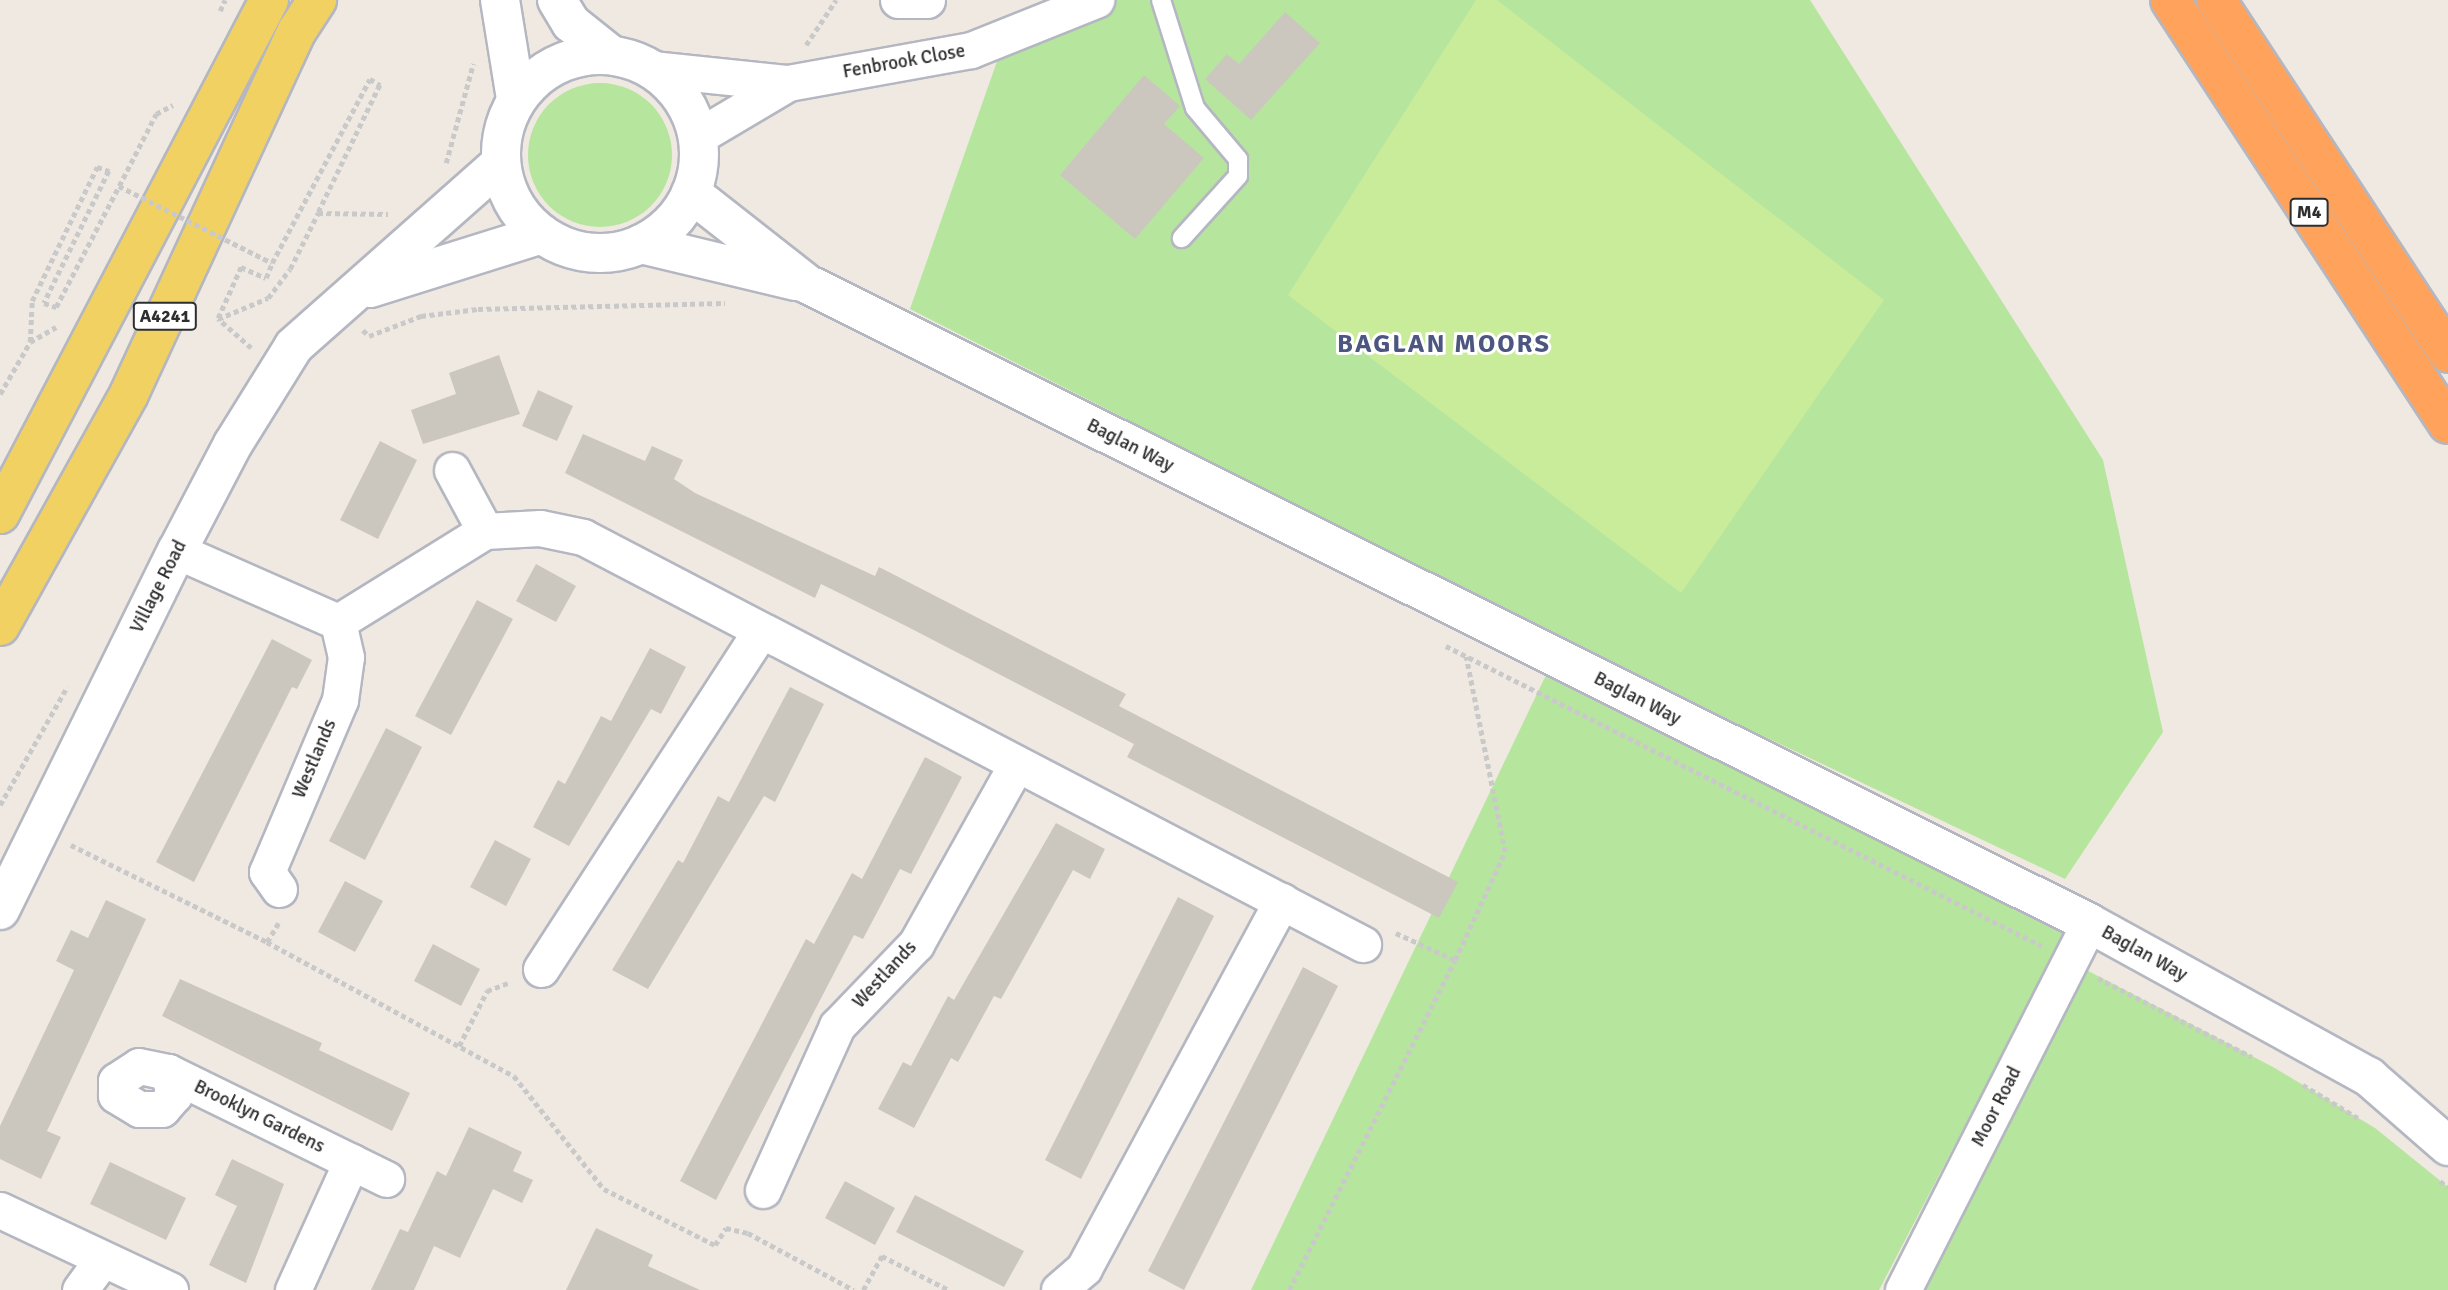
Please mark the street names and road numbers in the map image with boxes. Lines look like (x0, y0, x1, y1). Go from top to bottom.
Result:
street label: Fenbrook Close (841, 40, 967, 84)
road number: M4 (2288, 197, 2330, 226)
road number: A4241 (132, 302, 198, 330)
street label: Baglan Way (1083, 414, 1177, 478)
street label: Village Road (126, 537, 192, 637)
street label: Baglan Way (1590, 667, 1684, 731)
street label: Westlands (288, 716, 342, 802)
street label: Baglan Way (2097, 921, 2191, 987)
street label: Westlands (848, 937, 922, 1013)
street label: Moor Road (1967, 1063, 2027, 1151)
street label: Brooklyn Gardens (190, 1076, 328, 1158)

